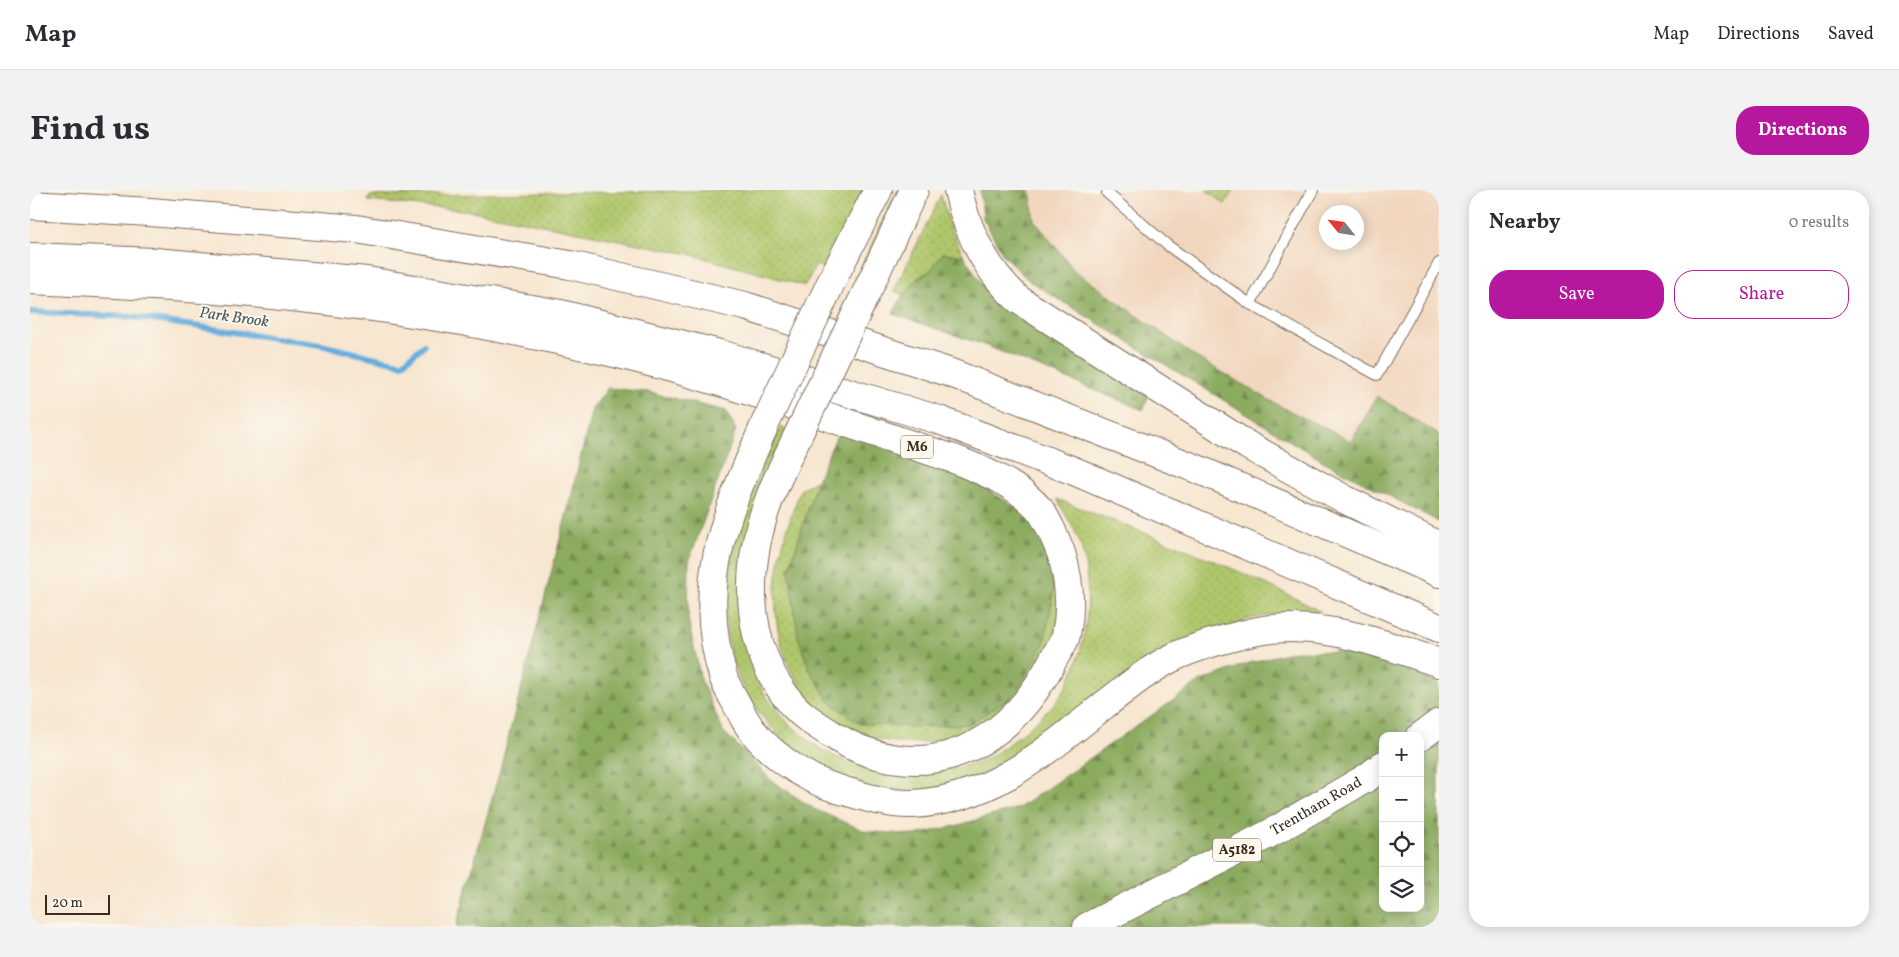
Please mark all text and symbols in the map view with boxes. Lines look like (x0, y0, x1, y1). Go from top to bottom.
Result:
text: Map (25, 18, 76, 52)
text: Map (1653, 22, 1689, 47)
text: Directions (1717, 22, 1800, 47)
text: Saved (1828, 22, 1874, 47)
text: Find us (30, 106, 150, 154)
button: Directions (1736, 106, 1869, 155)
north arrow (1319, 205, 1364, 250)
text: Nearby (1489, 208, 1560, 237)
text: 0 results (1789, 212, 1849, 234)
button: Save (1489, 270, 1664, 319)
button: Share (1674, 270, 1849, 319)
water label: Park Brook (198, 302, 271, 334)
road number: M6 (901, 436, 933, 458)
map controls (1379, 732, 1424, 912)
button: + (1379, 732, 1424, 777)
street label: Trentham Road (1267, 772, 1366, 841)
button: − (1379, 777, 1424, 822)
button: locate (1379, 822, 1424, 867)
road number: A5182 (1213, 838, 1261, 862)
button: layers (1379, 867, 1424, 912)
scale bar (45, 892, 110, 915)
text: 20 m (52, 894, 83, 913)

